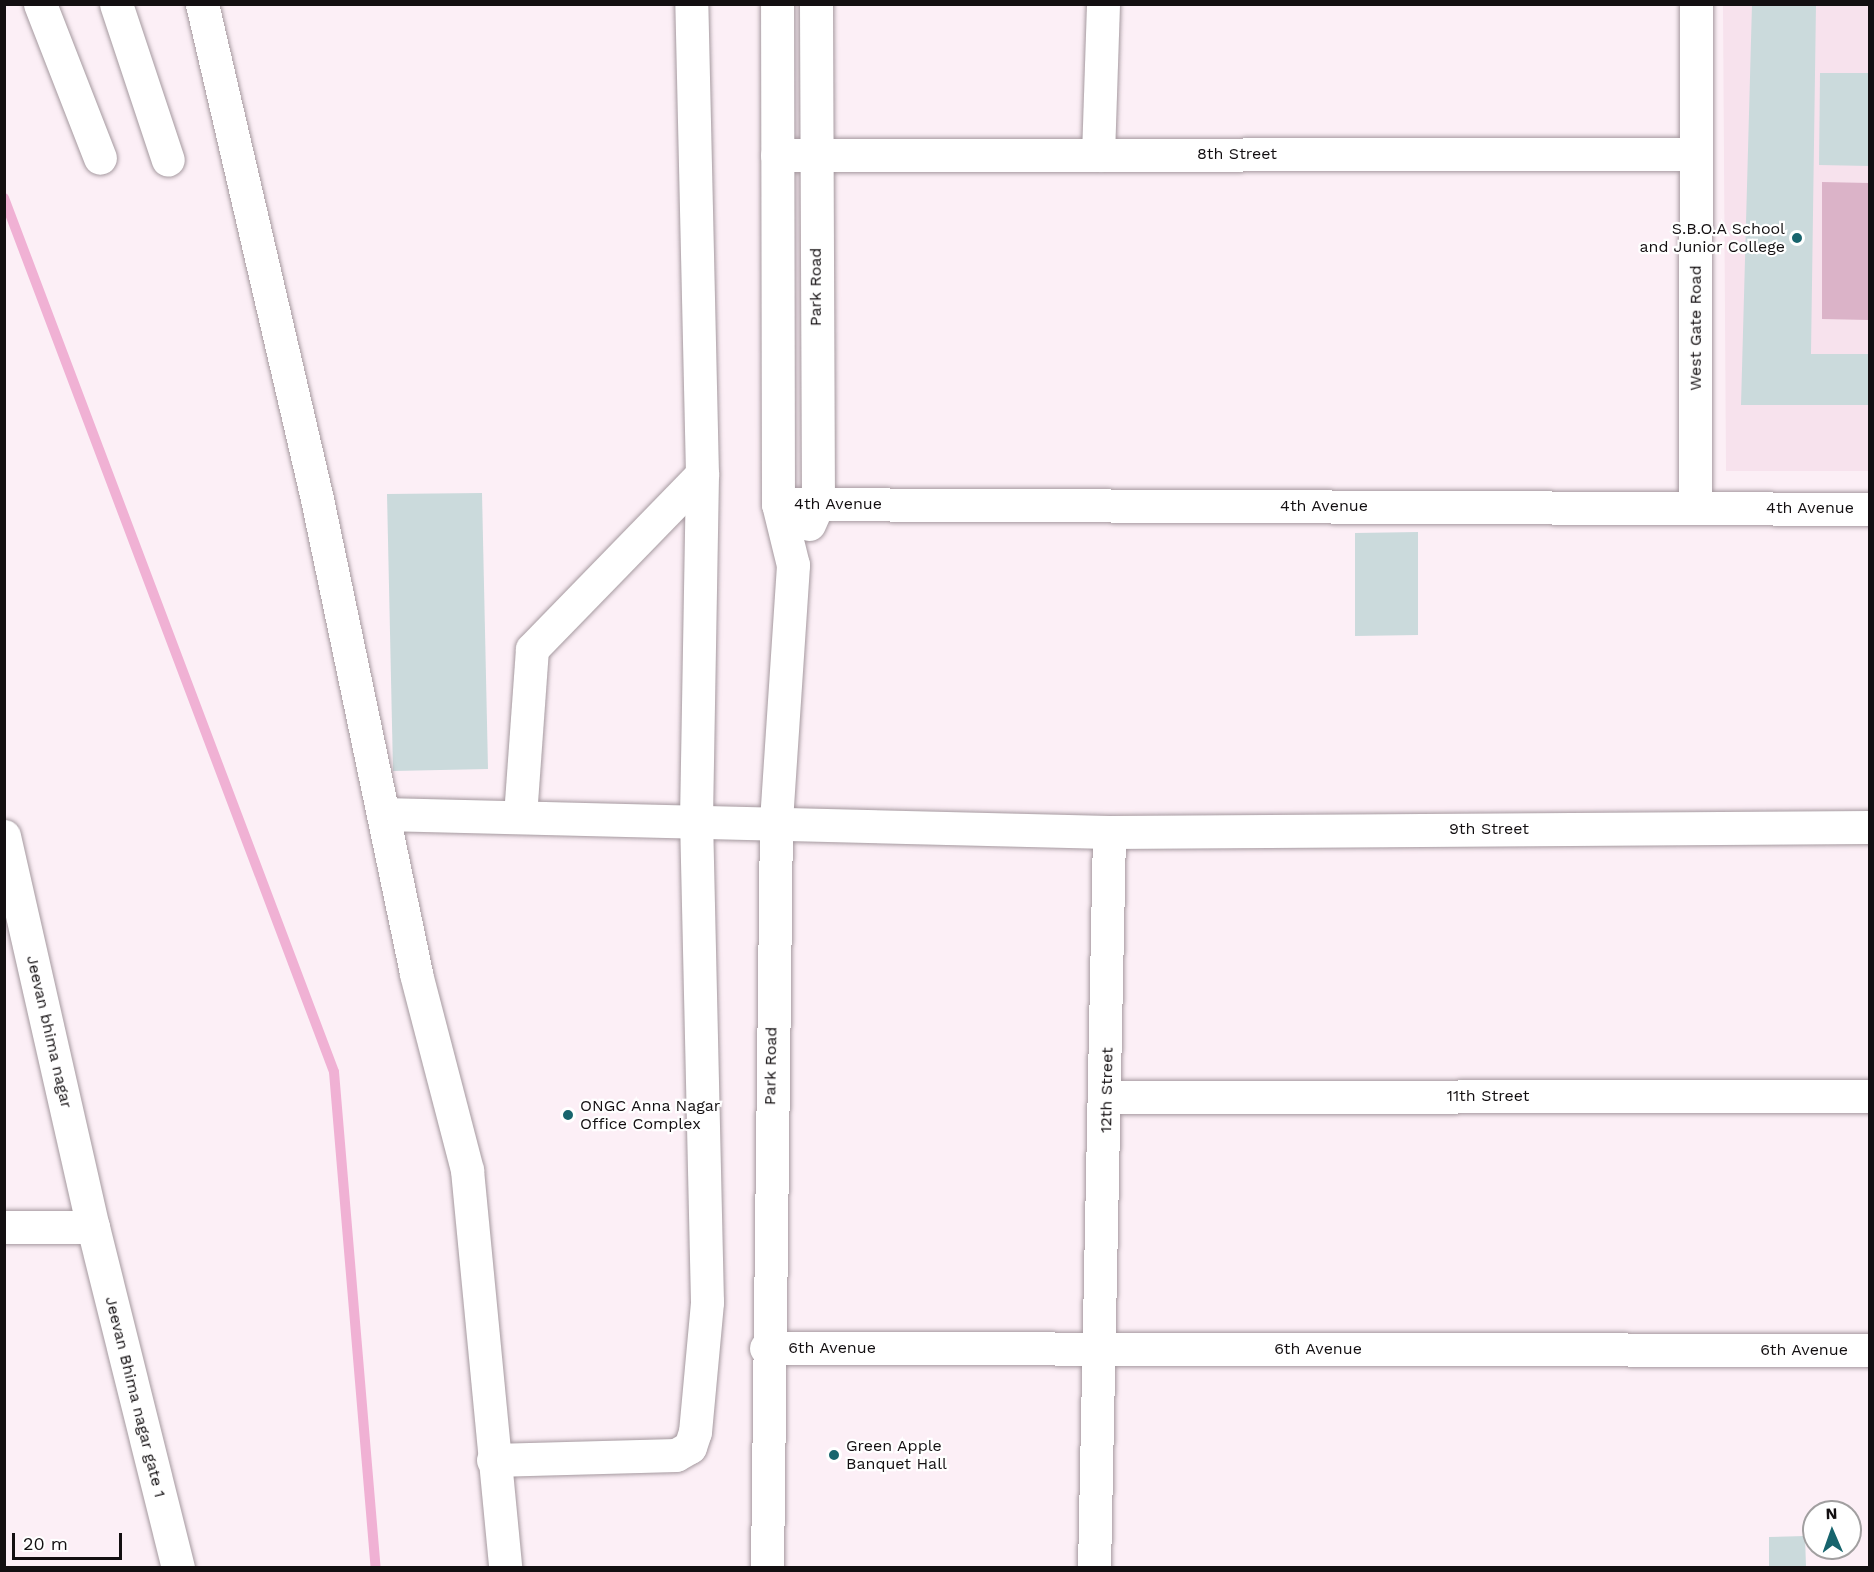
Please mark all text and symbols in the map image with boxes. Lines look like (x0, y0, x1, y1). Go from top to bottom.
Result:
street label: 8th Street (1197, 144, 1277, 164)
place label: S.B.O.A School and Junior College (1639, 219, 1785, 257)
marker: S.B.O.A School and Junior College (1790, 231, 1804, 245)
street label: Park Road (806, 248, 826, 326)
street label: West Gate Road (1686, 265, 1706, 391)
street label: 4th Avenue (794, 494, 882, 514)
street label: 4th Avenue (1280, 496, 1368, 516)
street label: 4th Avenue (1766, 498, 1854, 518)
street label: 9th Street (1449, 819, 1529, 839)
street label: Jeevan bhima nagar (22, 953, 76, 1111)
street label: Park Road (761, 1026, 781, 1106)
street label: 12th Street (1097, 1047, 1117, 1133)
street label: 11th Street (1447, 1086, 1529, 1106)
place label: ONGC Anna Nagar Office Complex (580, 1096, 721, 1134)
marker: ONGC Anna Nagar Office Complex (561, 1108, 575, 1122)
street label: Jeevan Bhima nagar gate 1 (101, 1294, 169, 1500)
street label: 6th Avenue (788, 1338, 876, 1358)
street label: 6th Avenue (1274, 1339, 1362, 1359)
street label: 6th Avenue (1760, 1340, 1848, 1360)
place label: Green Apple Banquet Hall (846, 1436, 947, 1474)
marker: Green Apple Banquet Hall (827, 1448, 841, 1462)
north arrow (1802, 1500, 1862, 1560)
text: N (1825, 1504, 1838, 1523)
scale bar (15, 1521, 124, 1559)
text: 20 m (23, 1533, 68, 1554)

